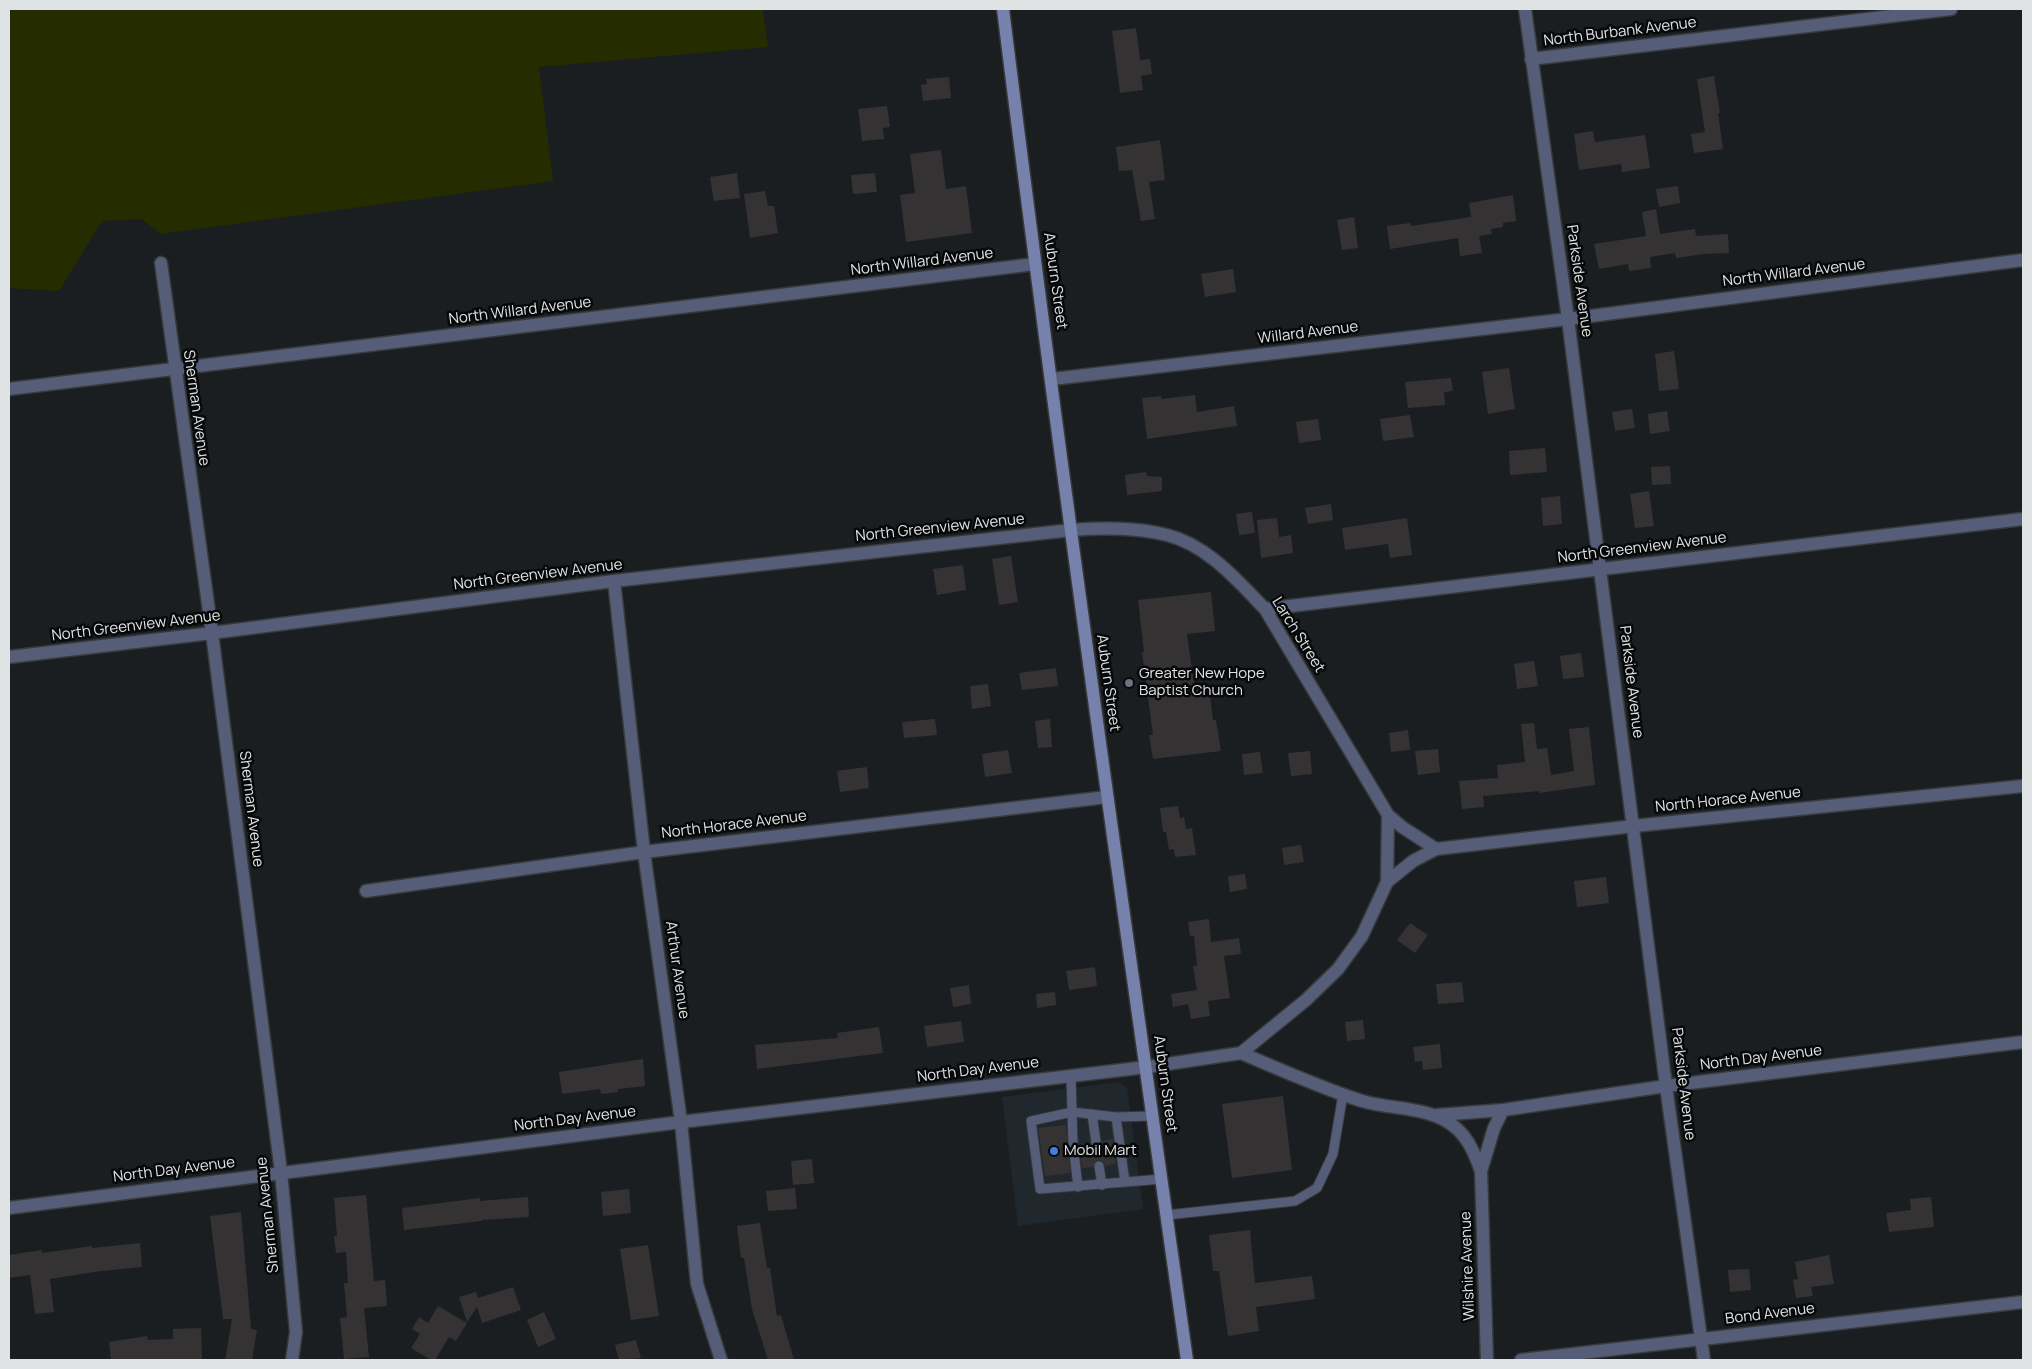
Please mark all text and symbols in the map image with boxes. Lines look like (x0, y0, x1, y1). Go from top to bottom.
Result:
street label: North Burbank Avenue (1543, 14, 1697, 50)
street label: Parkside Avenue (1562, 224, 1596, 338)
street label: Auburn Street (1039, 231, 1071, 331)
street label: North Willard Avenue (850, 244, 994, 280)
street label: North Willard Avenue (1722, 255, 1866, 291)
street label: North Willard Avenue (448, 293, 592, 329)
street label: Willard Avenue (1257, 318, 1359, 348)
street label: Sherman Avenue (179, 349, 213, 467)
street label: North Greenview Avenue (855, 510, 1025, 546)
street label: North Greenview Avenue (1557, 529, 1727, 567)
street label: North Greenview Avenue (453, 556, 623, 594)
street label: Larch Street (1268, 594, 1328, 676)
street label: North Greenview Avenue (51, 607, 221, 645)
street label: Parkside Avenue (1615, 625, 1647, 739)
street label: Auburn Street (1092, 633, 1124, 733)
place label: Greater New Hope Baptist Church (1139, 665, 1265, 700)
marker: Greater New Hope Baptist Church (1123, 677, 1135, 689)
street label: Sherman Avenue (235, 750, 267, 868)
street label: North Horace Avenue (1654, 783, 1802, 817)
street label: North Horace Avenue (660, 807, 808, 843)
street label: Arthur Avenue (661, 920, 693, 1020)
street label: Parkside Avenue (1667, 1027, 1699, 1141)
street label: Auburn Street (1149, 1034, 1181, 1134)
street label: North Day Avenue (1699, 1042, 1823, 1074)
street label: North Day Avenue (916, 1054, 1040, 1086)
street label: North Day Avenue (513, 1103, 637, 1135)
place label: Mobil Mart (1064, 1142, 1137, 1160)
marker: Mobil Mart (1048, 1145, 1060, 1157)
street label: North Day Avenue (112, 1154, 236, 1186)
street label: Sherman Avenue (253, 1156, 283, 1274)
street label: Wilshire Avenue (1457, 1211, 1479, 1321)
street label: Bond Avenue (1724, 1300, 1816, 1328)

